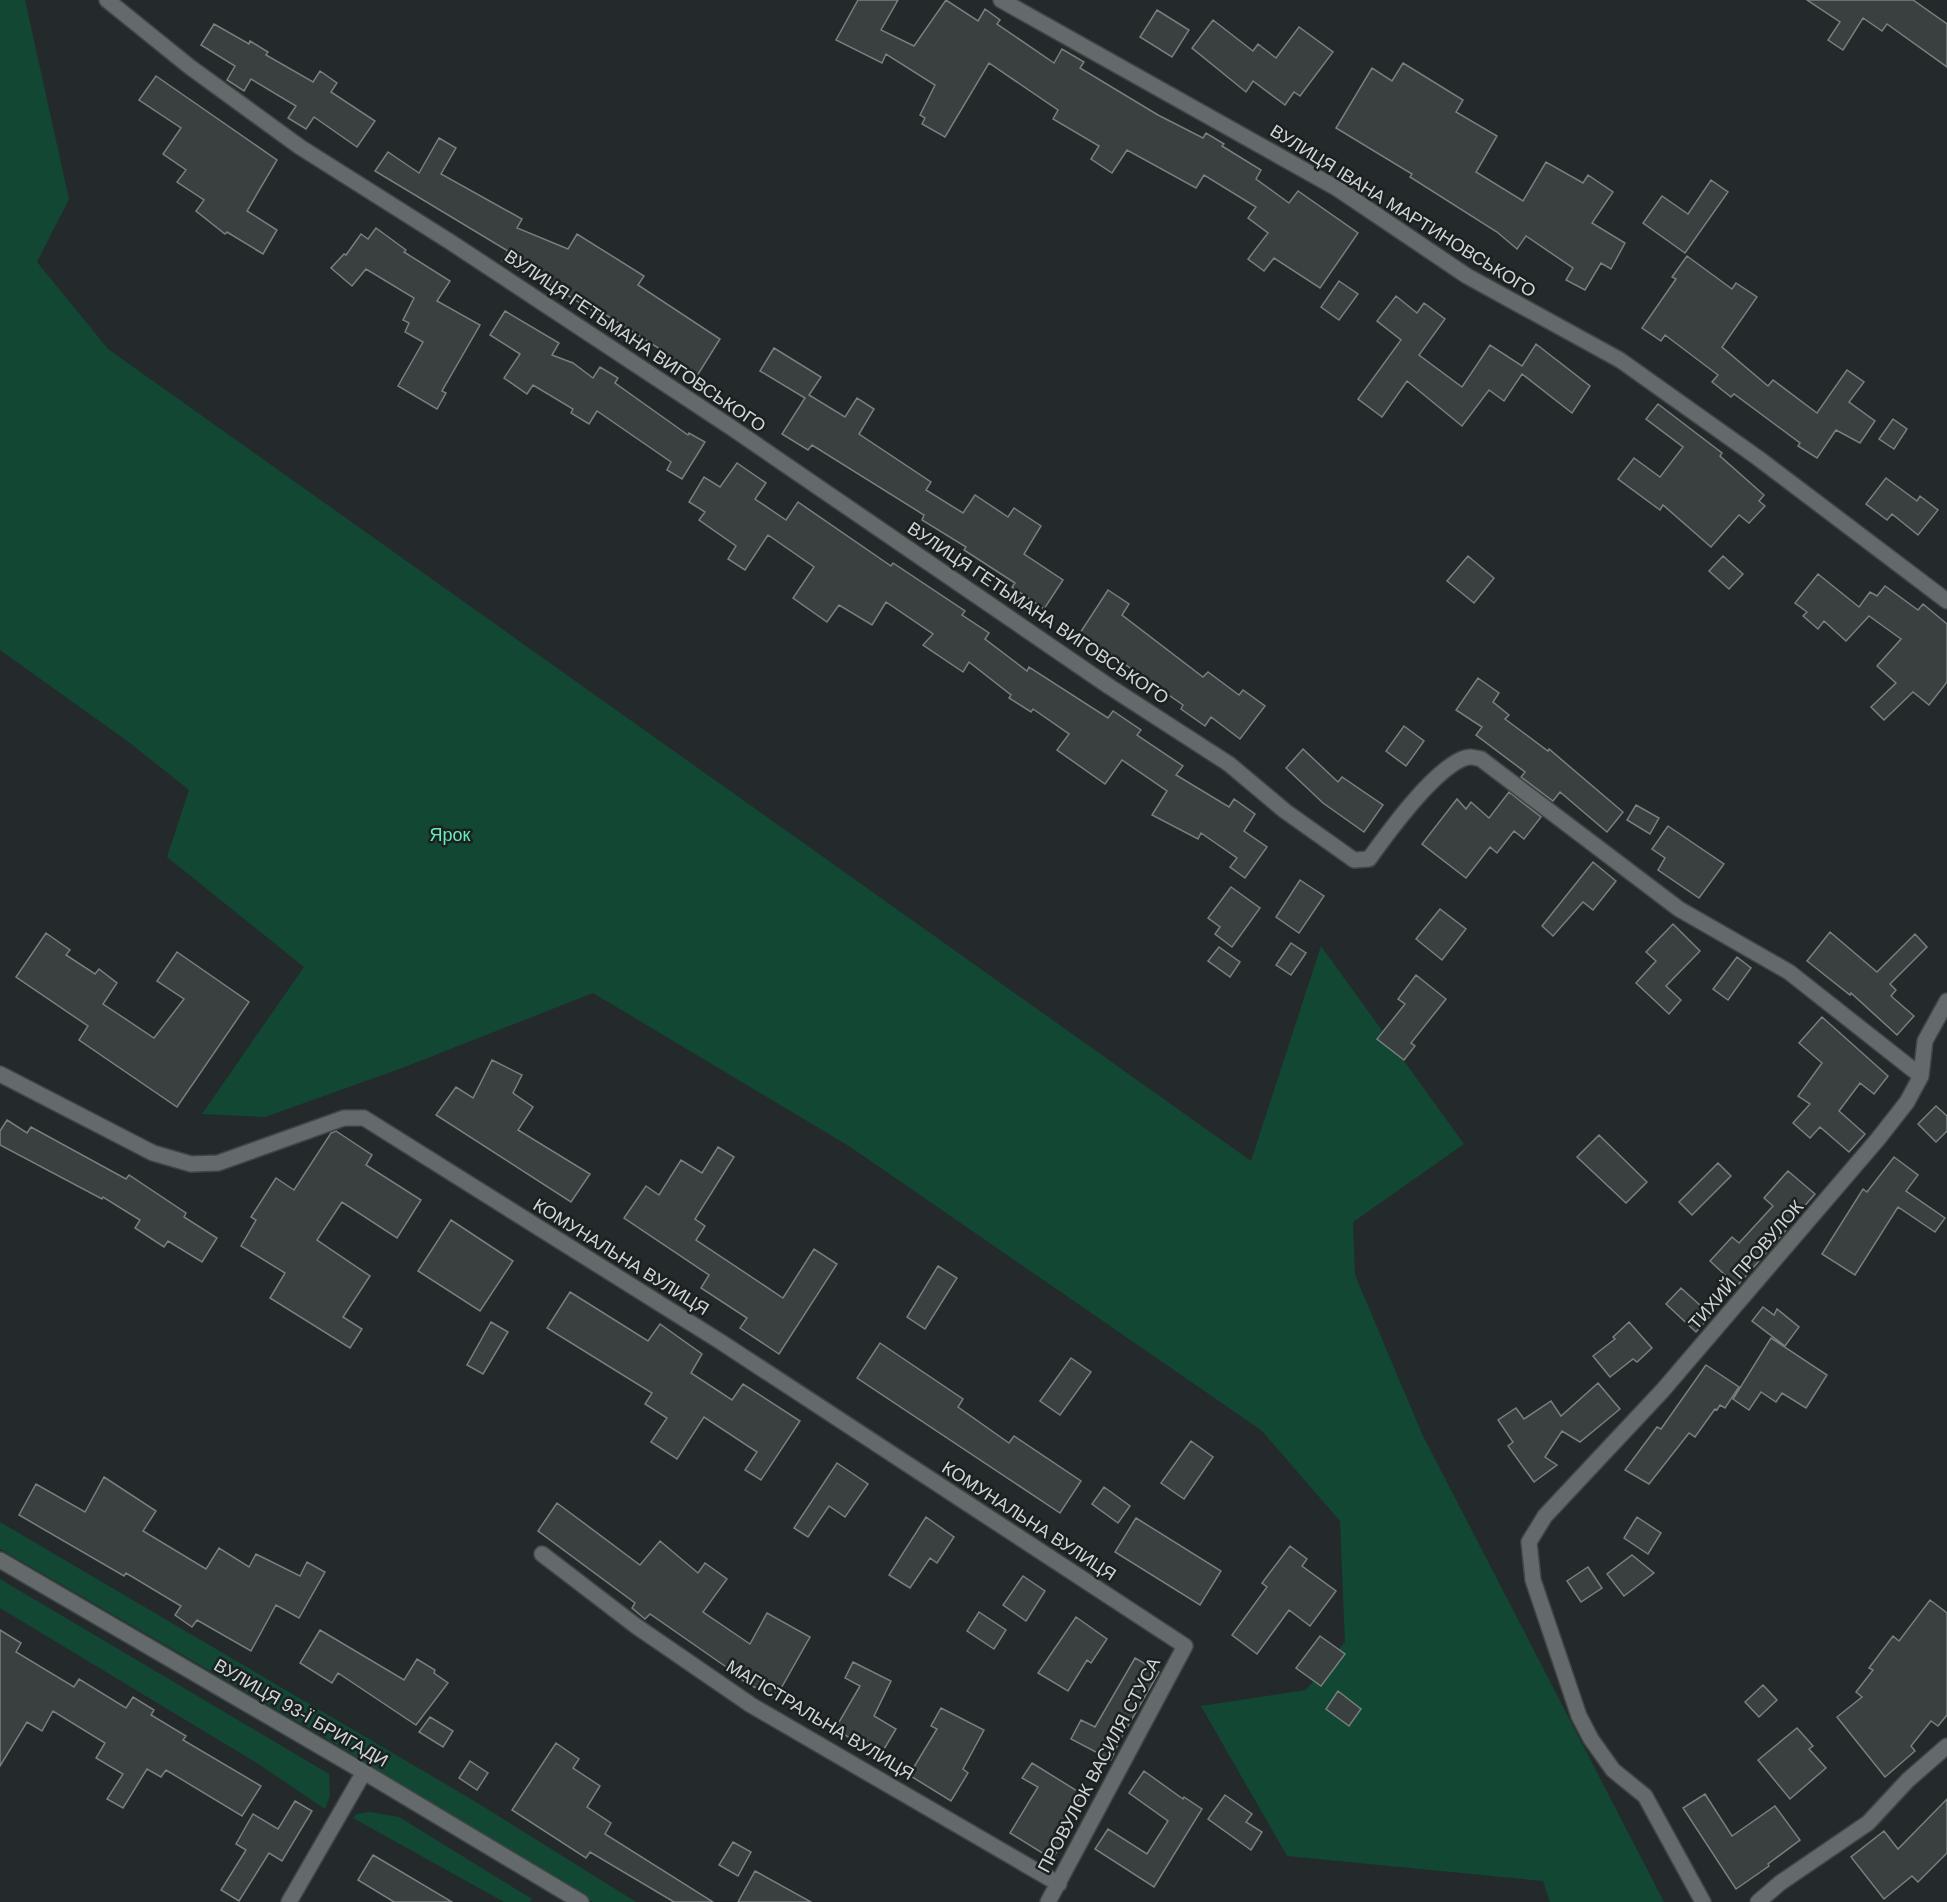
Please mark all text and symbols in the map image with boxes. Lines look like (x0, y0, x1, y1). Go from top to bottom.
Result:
street label: ВУЛИЦЯ ІВАНА МАРТИНОВСЬКОГО (1267, 121, 1539, 301)
street label: ВУЛИЦЯ ГЕТЬМАНА ВИГОВСЬКОГО (501, 246, 769, 436)
street label: ВУЛИЦЯ ГЕТЬМАНА ВИГОВСЬКОГО (904, 518, 1172, 708)
park label: Ярок (430, 825, 471, 845)
street label: КОМУНАЛЬНА ВУЛИЦЯ (530, 1195, 712, 1319)
street label: ТИХИЙ ПРОВУЛОК (1684, 1196, 1808, 1333)
street label: КОМУНАЛЬНА ВУЛИЦЯ (938, 1457, 1120, 1585)
street label: ПРОВУЛОК ВАСИЛЯ СТУСА (1034, 1654, 1164, 1876)
street label: ВУЛИЦЯ 93-Ї БРИГАДИ (211, 1655, 391, 1771)
street label: МАГІСТРАЛЬНА ВУЛИЦЯ (723, 1656, 917, 1784)

